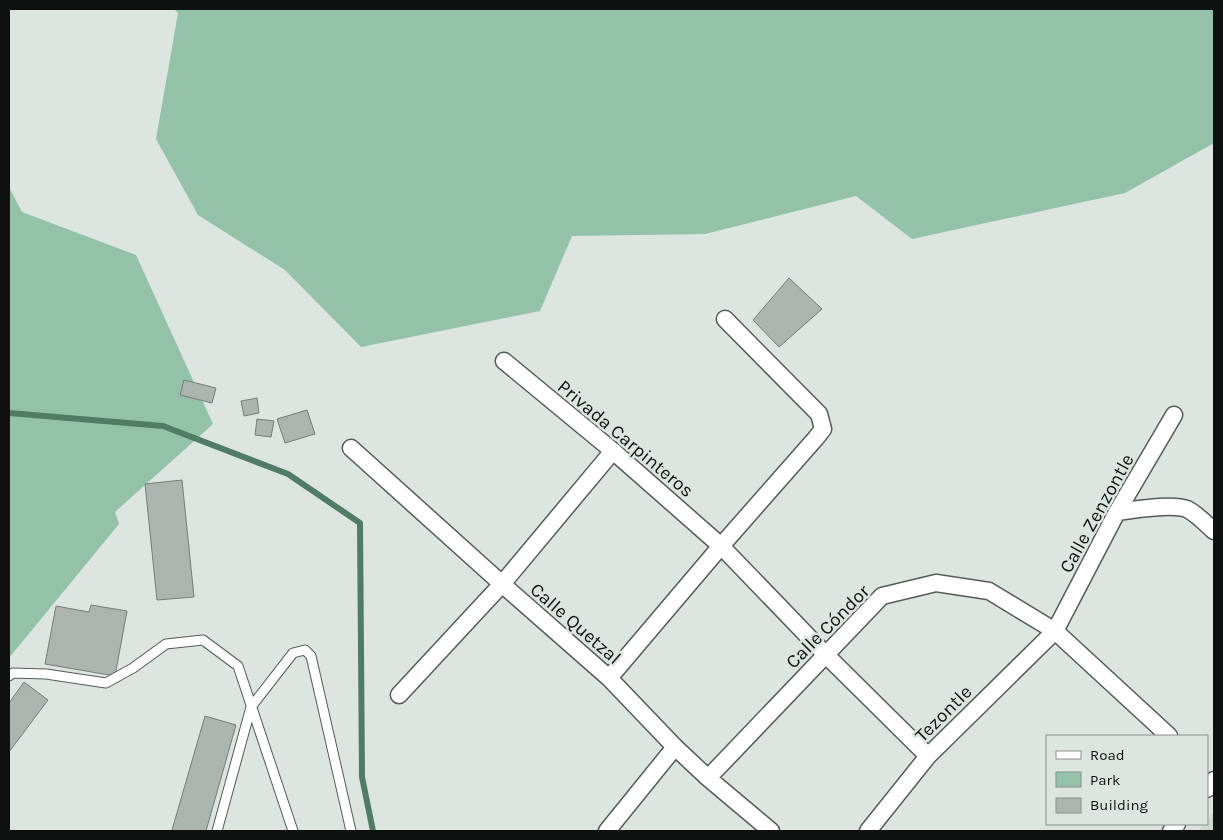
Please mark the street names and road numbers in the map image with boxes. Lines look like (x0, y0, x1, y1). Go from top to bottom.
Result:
street label: Privada Carpinteros (553, 375, 698, 502)
street label: Calle Zenzontle (1055, 450, 1139, 577)
street label: Calle Quetzal (526, 579, 625, 669)
street label: Calle Cóndor (781, 580, 874, 673)
street label: Tezontle (911, 681, 977, 747)

